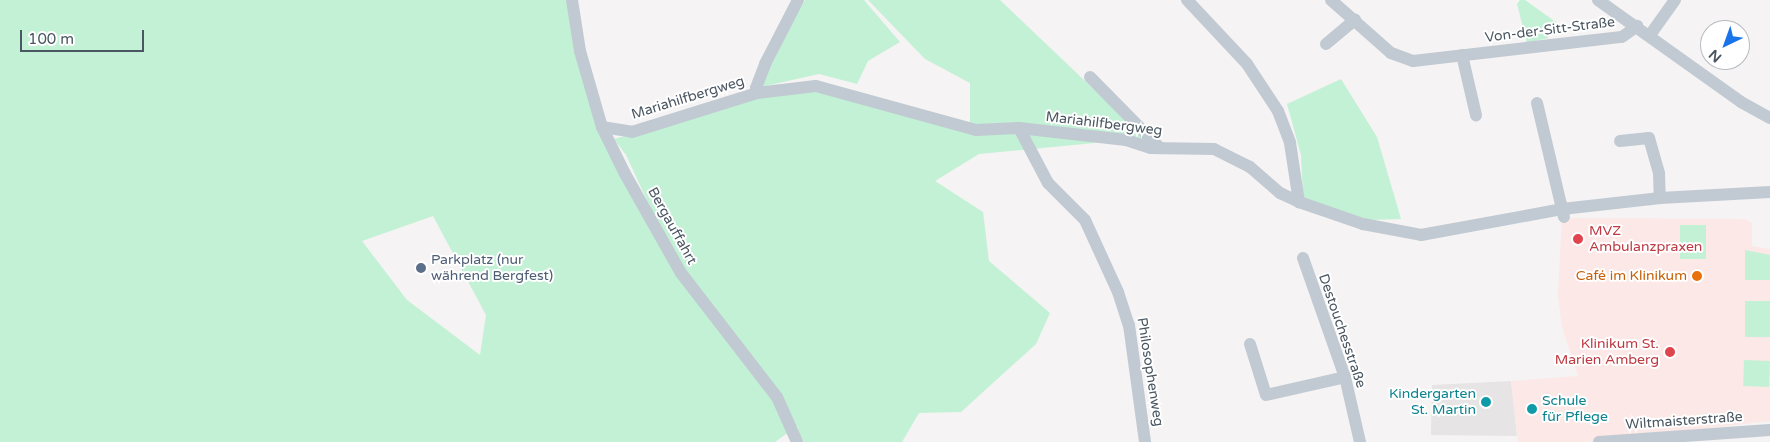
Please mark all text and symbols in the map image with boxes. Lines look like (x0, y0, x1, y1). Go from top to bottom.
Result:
street label: Von-der-Sitt-Straße (1484, 14, 1616, 46)
scale bar (22, 20, 146, 52)
north arrow (1700, 20, 1750, 70)
text: 100 m (28, 30, 74, 48)
text: N (1705, 46, 1725, 66)
street label: Mariahilfbergweg (629, 73, 747, 123)
street label: Mariahilfbergweg (1045, 109, 1163, 139)
street label: Bergauffahrt (644, 184, 700, 268)
place label: MVZ Ambulanzpraxen (1589, 223, 1702, 256)
marker: MVZ Ambulanzpraxen (1571, 232, 1585, 246)
place label: Parkplatz (nur während Bergfest) (431, 252, 553, 284)
marker: Parkplatz (nur während Bergfest) (415, 262, 427, 274)
place label: Café im Klinikum (1576, 268, 1687, 284)
marker: Café im Klinikum (1691, 270, 1703, 282)
street label: Destouchesstraße (1315, 272, 1369, 390)
street label: Philosophenweg (1133, 316, 1167, 428)
place label: Klinikum St. Marien Amberg (1555, 336, 1659, 368)
marker: Klinikum St. Marien Amberg (1663, 345, 1677, 359)
place label: Kindergarten St. Martin (1389, 386, 1476, 418)
place label: Schule für Pflege (1542, 393, 1608, 426)
marker: Kindergarten St. Martin (1480, 396, 1492, 408)
marker: Schule für Pflege (1526, 403, 1538, 415)
street label: Wiltmaisterstraße (1625, 409, 1743, 433)

